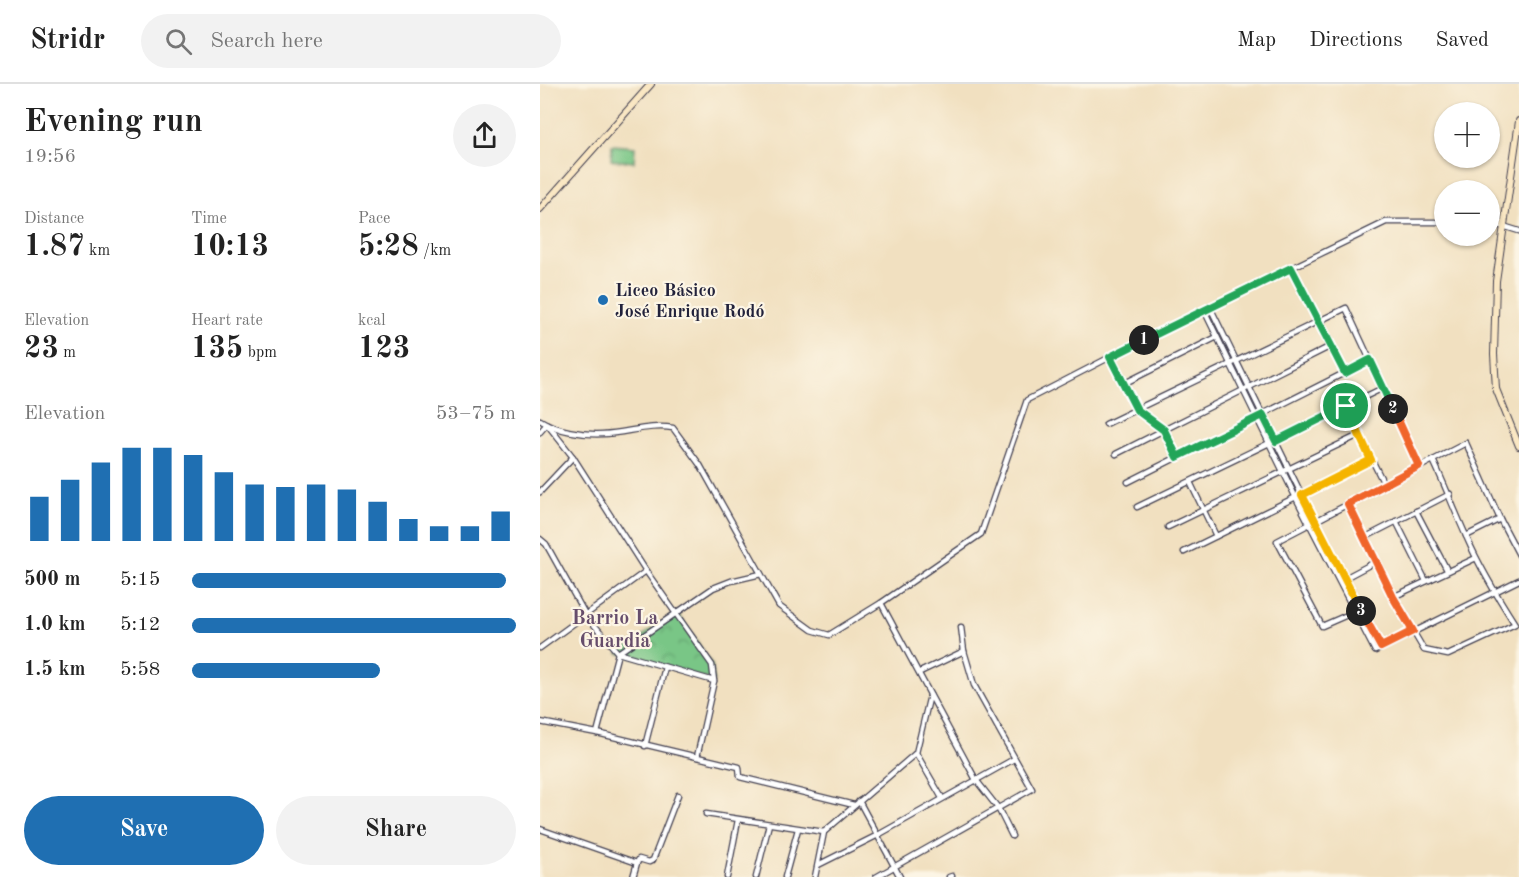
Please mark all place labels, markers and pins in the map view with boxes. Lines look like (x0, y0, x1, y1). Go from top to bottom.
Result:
place label: Liceo Básico José Enrique Rodó (615, 282, 764, 321)
marker: Liceo Básico José Enrique Rodó (596, 293, 610, 307)
pin: 1 (1129, 325, 1159, 355)
pin (1320, 380, 1371, 431)
pin: 2 (1378, 394, 1408, 424)
pin: 3 (1346, 596, 1376, 626)

